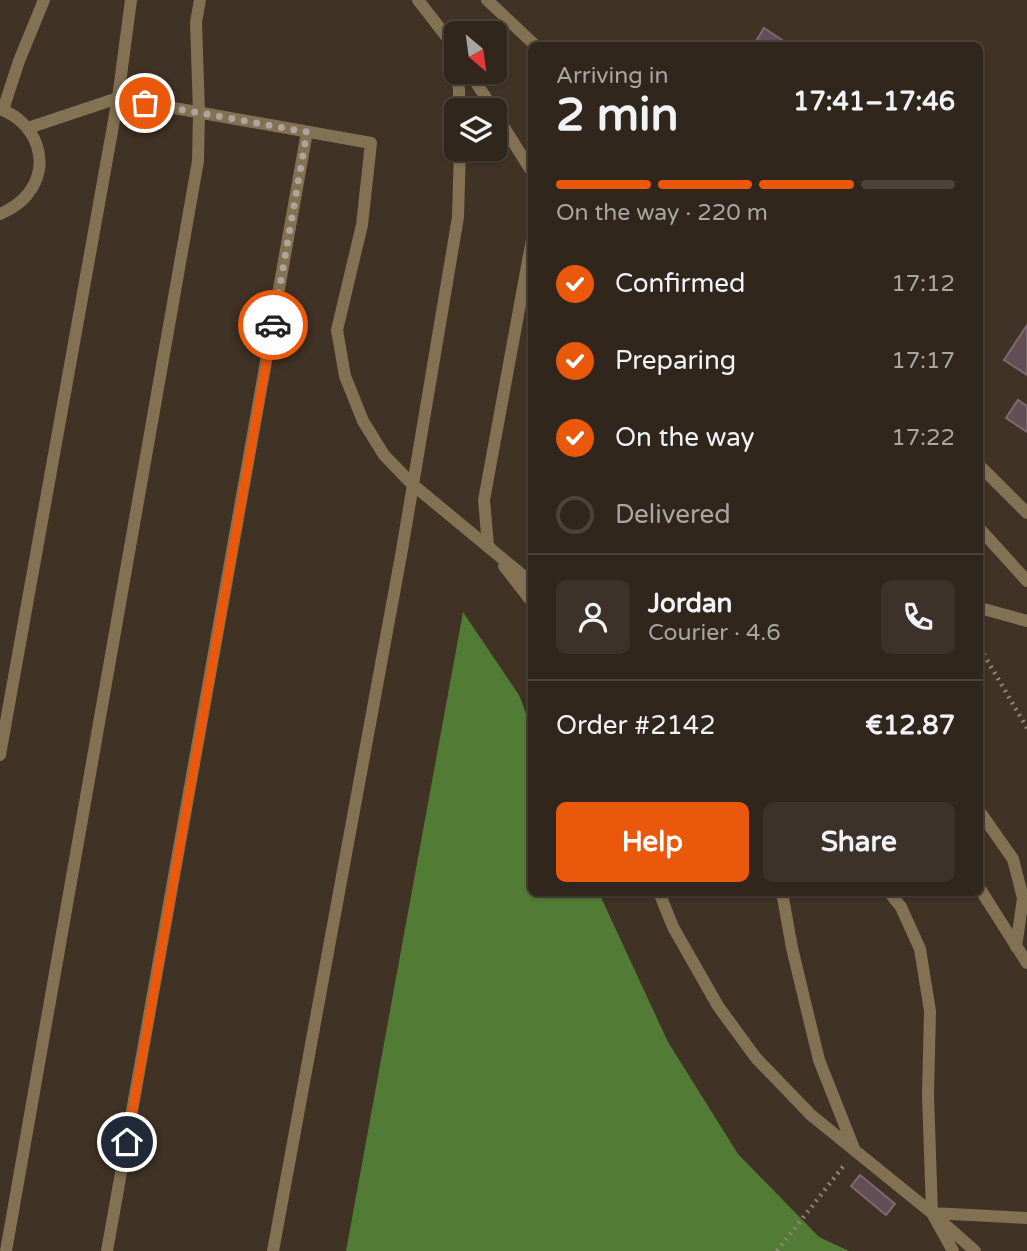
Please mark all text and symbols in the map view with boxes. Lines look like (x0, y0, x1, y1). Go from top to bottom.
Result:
north arrow (444, 21, 508, 84)
map controls (444, 21, 507, 161)
text: Arriving in (556, 62, 669, 90)
pin (115, 73, 175, 133)
icon: bag (126, 84, 164, 122)
text: 17:41–17:46 (793, 86, 955, 117)
text: 2 min (556, 88, 679, 143)
button: layers (444, 98, 507, 161)
text: On the way · 220 m (556, 199, 768, 227)
icon: check (556, 265, 594, 303)
text: Confirmed (615, 268, 745, 299)
text: 17:12 (891, 270, 955, 298)
courier (238, 290, 308, 360)
icon: car (254, 306, 292, 344)
icon: check (556, 342, 594, 380)
text: Preparing (615, 345, 736, 376)
text: 17:17 (891, 347, 955, 375)
icon: check (556, 419, 594, 457)
text: On the way (615, 422, 755, 453)
text: 17:22 (891, 424, 955, 452)
text: Delivered (615, 499, 731, 530)
button: person (556, 580, 630, 654)
button: phone (881, 580, 955, 654)
text: Jordan (648, 588, 732, 619)
text: Courier · 4.6 (648, 619, 781, 647)
text: Order #2142 (556, 710, 716, 741)
text: €12.87 (865, 710, 955, 741)
button: Help (556, 802, 749, 882)
button: Share (763, 802, 955, 882)
pin (97, 1112, 157, 1172)
icon: home (108, 1123, 146, 1161)

